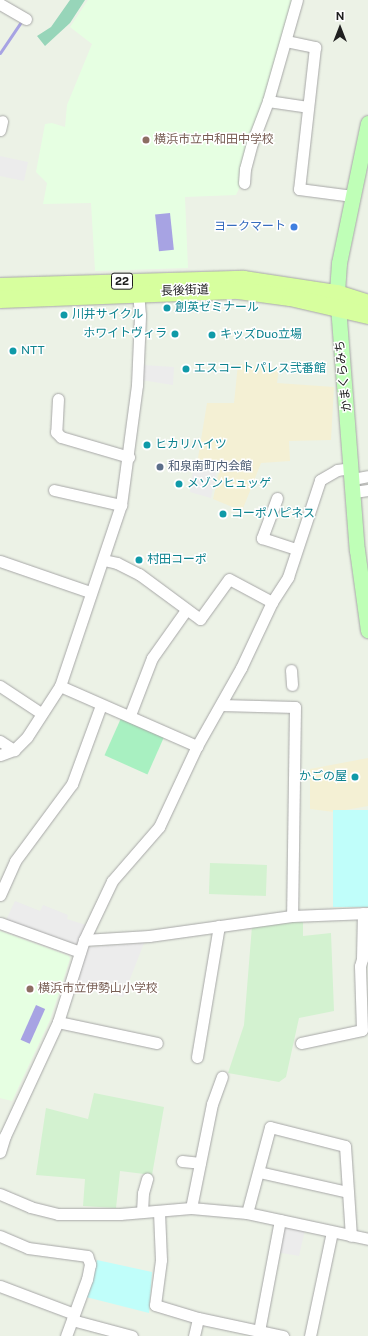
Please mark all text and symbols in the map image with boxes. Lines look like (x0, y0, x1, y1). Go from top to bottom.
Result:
north arrow (320, 8, 360, 48)
text: N (336, 10, 344, 22)
place label: 横浜市立中和田中学校 (154, 133, 274, 147)
marker: 横浜市立中和田中学校 (141, 135, 151, 145)
place label: ヨークマート (214, 220, 286, 234)
marker: ヨークマート (289, 222, 299, 232)
road number: 22 (111, 272, 133, 290)
street label: 長後街道 (161, 283, 209, 299)
place label: 創英ゼミナール (175, 301, 259, 315)
marker: 創英ゼミナール (162, 303, 172, 313)
place label: 川井サイクル (72, 308, 144, 322)
marker: 川井サイクル (59, 310, 69, 320)
place label: ホワイトヴィラ (83, 327, 167, 341)
place label: キッズDuo立場 (220, 328, 302, 342)
marker: ホワイトヴィラ (170, 329, 180, 339)
marker: キッズDuo立場 (207, 330, 217, 340)
street label: かまくらみち (333, 339, 355, 413)
place label: NTT (21, 344, 45, 358)
marker: NTT (8, 346, 18, 356)
place label: エスコートパレス弐番館 (194, 362, 326, 376)
marker: エスコートパレス弐番館 (181, 364, 191, 374)
place label: ヒカリハイツ (155, 438, 227, 452)
marker: ヒカリハイツ (142, 440, 152, 450)
place label: 和泉南町内会館 (168, 460, 252, 474)
marker: 和泉南町内会館 (155, 462, 165, 472)
place label: メゾンヒュッゲ (187, 477, 271, 491)
marker: メゾンヒュッゲ (174, 479, 184, 489)
place label: コーポハピネス (231, 507, 315, 521)
marker: コーポハピネス (218, 509, 228, 519)
place label: 村田コーポ (147, 553, 207, 567)
marker: 村田コーポ (134, 555, 144, 565)
place label: かごの屋 (299, 770, 347, 784)
marker: かごの屋 (350, 772, 360, 782)
place label: 横浜市立伊勢山小学校 (38, 982, 158, 996)
marker: 横浜市立伊勢山小学校 (25, 984, 35, 994)

